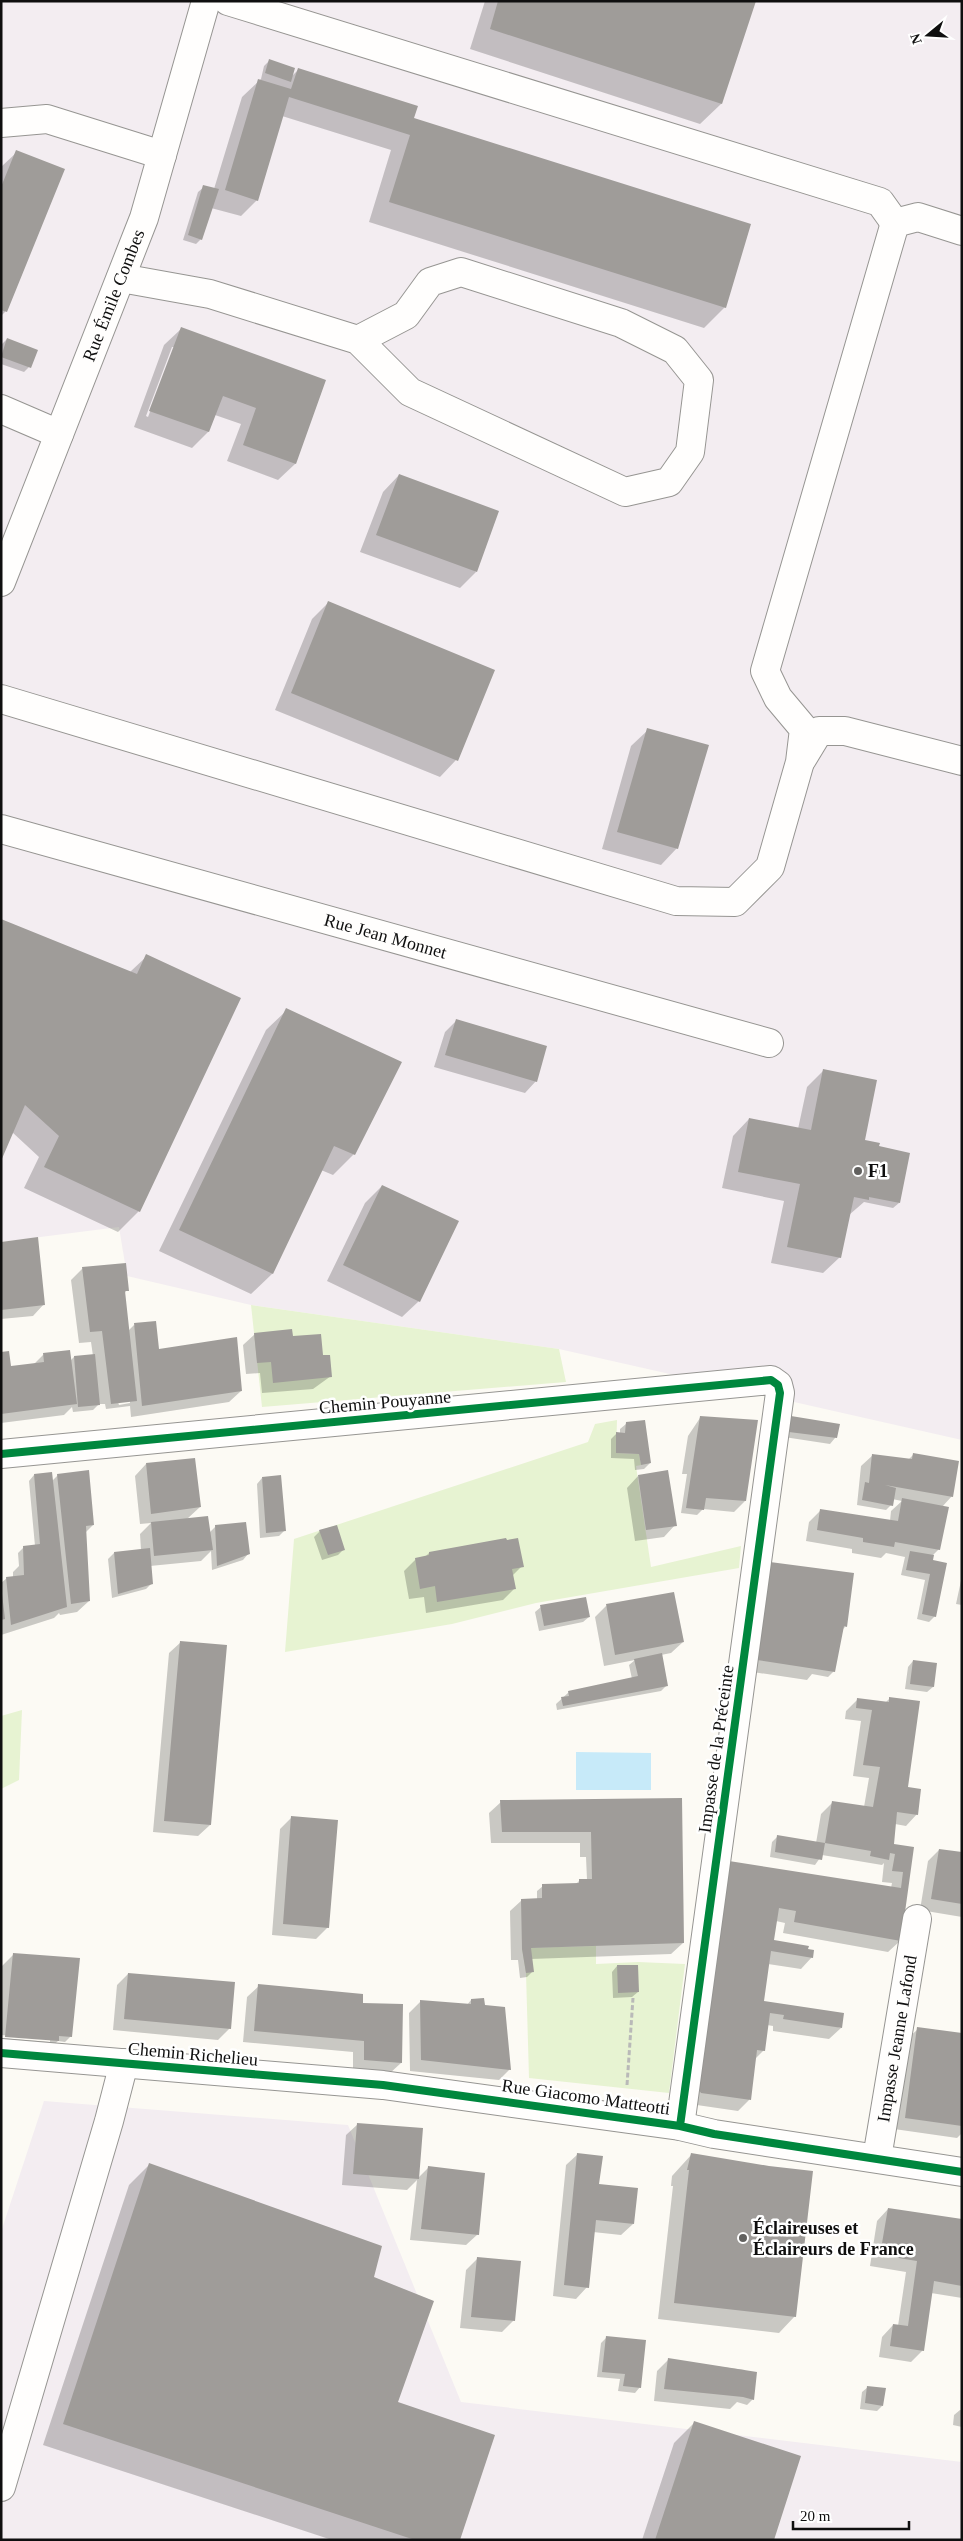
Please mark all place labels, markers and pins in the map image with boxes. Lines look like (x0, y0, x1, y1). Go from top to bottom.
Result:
place label: F1 (868, 1161, 888, 1181)
marker: F1 (852, 1165, 864, 1177)
place label: Éclaireuses et Éclaireurs de France (753, 2217, 914, 2259)
marker: Éclaireuses et Éclaireurs de France (737, 2232, 749, 2244)

